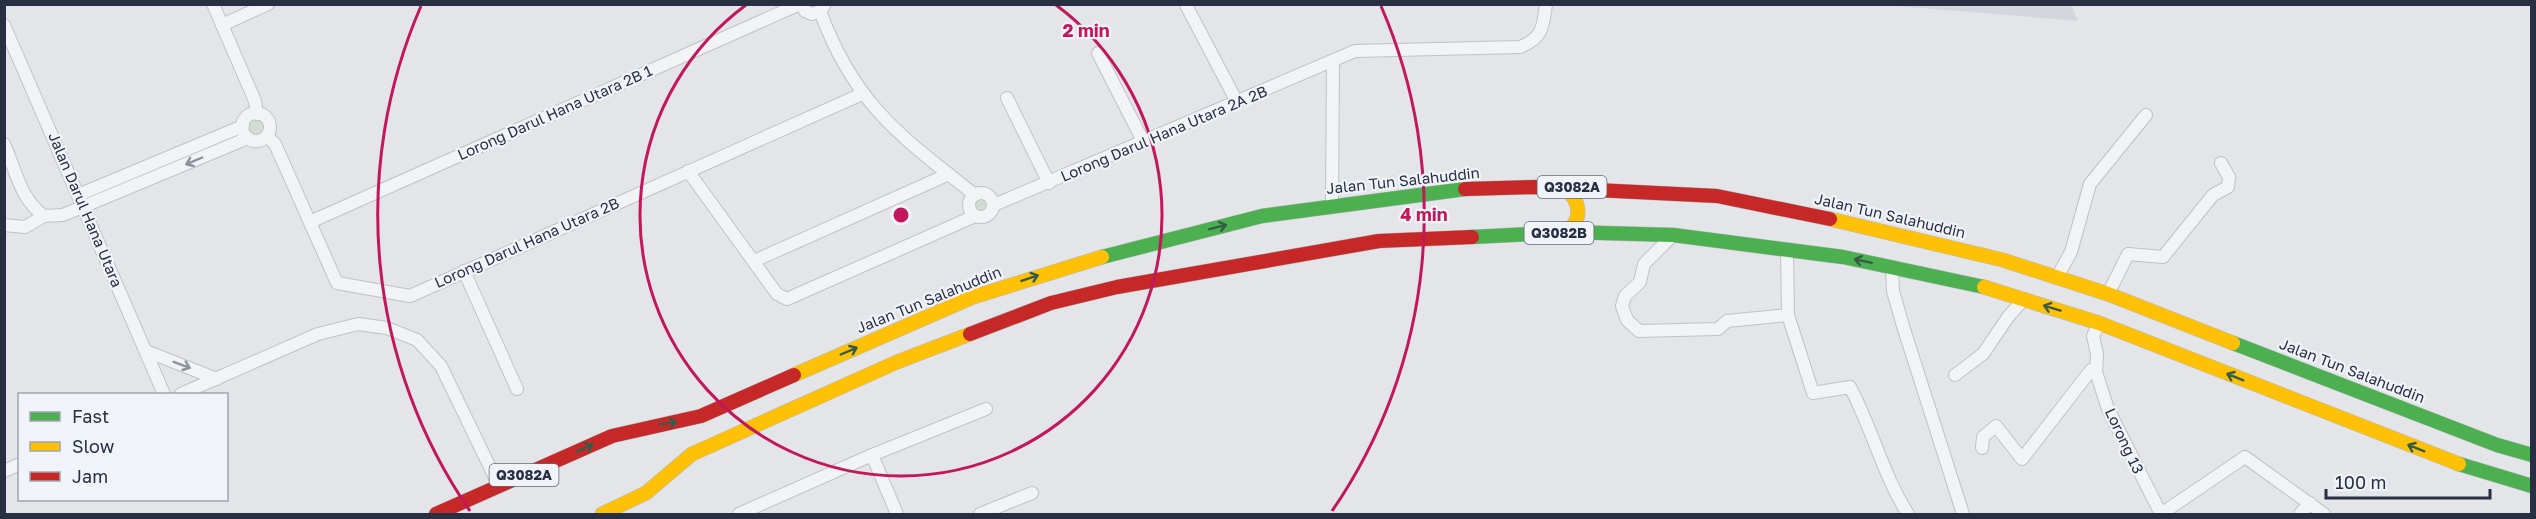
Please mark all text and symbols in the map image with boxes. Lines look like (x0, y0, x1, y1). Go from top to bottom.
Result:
text: 2 min (1062, 19, 1110, 41)
street label: Lorong Darul Hana Utara 2B 1 (454, 61, 655, 163)
street label: Lorong Darul Hana Utara 2A 2B (1058, 81, 1270, 185)
street label: Jalan Darul Hana Utara (45, 129, 127, 290)
one-way arrow (186, 156, 204, 167)
street label: Jalan Tun Salahuddin (1325, 163, 1481, 197)
road number: Q3082A (1538, 176, 1606, 198)
street label: Jalan Tun Salahuddin (1813, 189, 1967, 241)
street label: Lorong Darul Hana Utara 2B (431, 193, 622, 291)
text: 4 min (1400, 203, 1448, 225)
centre of rings (891, 205, 911, 225)
one-way arrow (1208, 220, 1227, 232)
road number: Q3082B (1524, 222, 1594, 244)
one-way arrow (1854, 255, 1874, 266)
street label: Jalan Tun Salahuddin (854, 262, 1004, 336)
one-way arrow (1020, 272, 1039, 283)
one-way arrow (2043, 302, 2062, 313)
street label: Jalan Tun Salahuddin (2277, 334, 2428, 406)
one-way arrow (839, 345, 857, 356)
one-way arrow (172, 360, 190, 371)
one-way arrow (2226, 371, 2244, 382)
legend (18, 393, 228, 501)
text: Fast (72, 405, 109, 427)
street label: Lorong 13 (2102, 405, 2148, 476)
one-way arrow (658, 417, 678, 428)
text: Slow (72, 435, 115, 457)
one-way arrow (575, 442, 594, 453)
one-way arrow (2407, 442, 2426, 453)
scale bar (2326, 462, 2490, 500)
road number: Q3082A (490, 464, 558, 486)
text: Jam (72, 465, 108, 487)
text: 100 m (2335, 471, 2386, 493)

